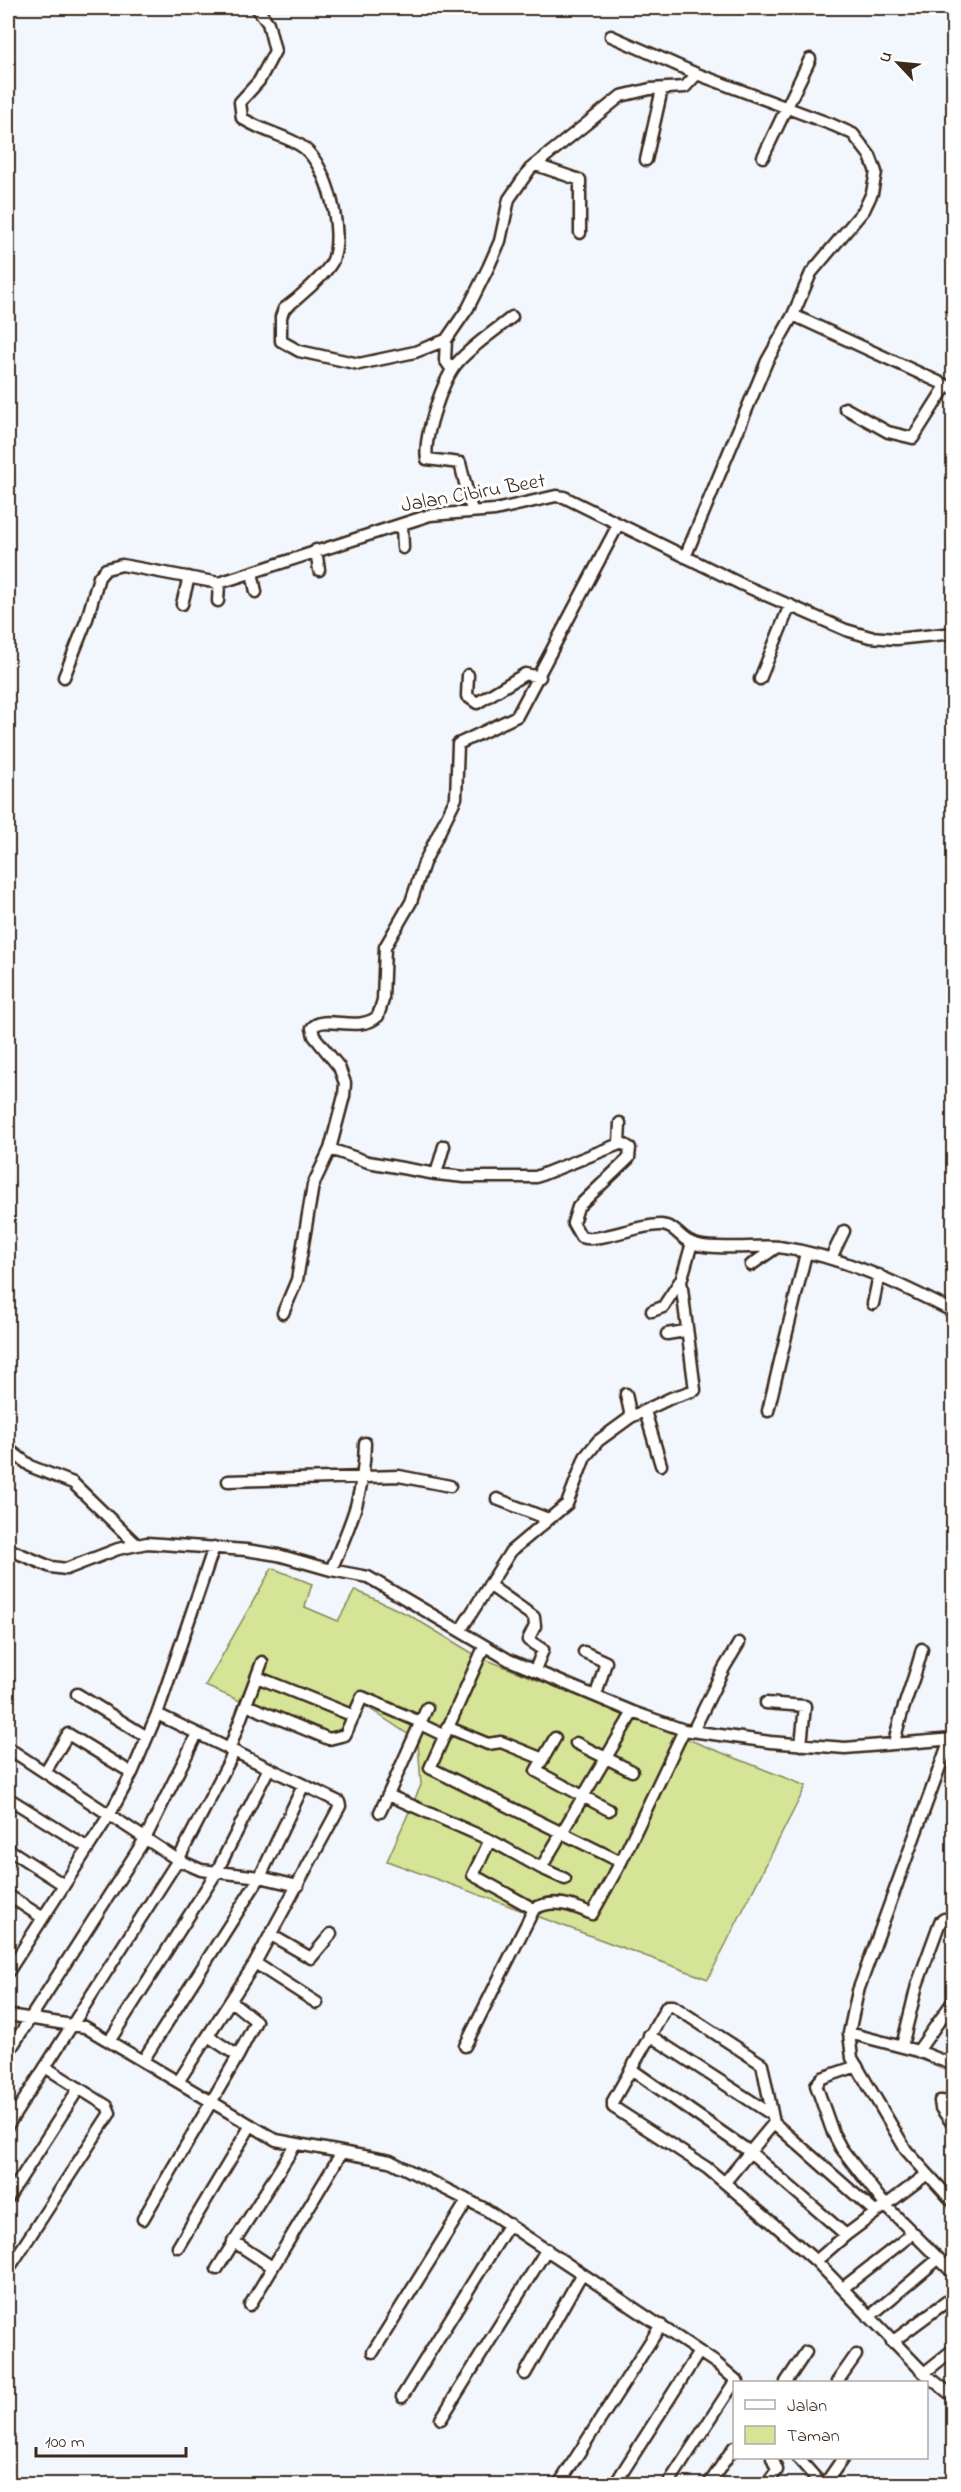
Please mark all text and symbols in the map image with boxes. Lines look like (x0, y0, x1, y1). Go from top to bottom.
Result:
north arrow (868, 33, 928, 93)
text: U (873, 47, 899, 67)
street label: Jalan Cibiru Beet (399, 467, 548, 521)
legend (733, 2381, 928, 2459)
text: Jalan (787, 2394, 827, 2420)
scale bar (36, 2420, 186, 2458)
text: Taman (787, 2424, 840, 2450)
text: 100 m (45, 2430, 85, 2456)

